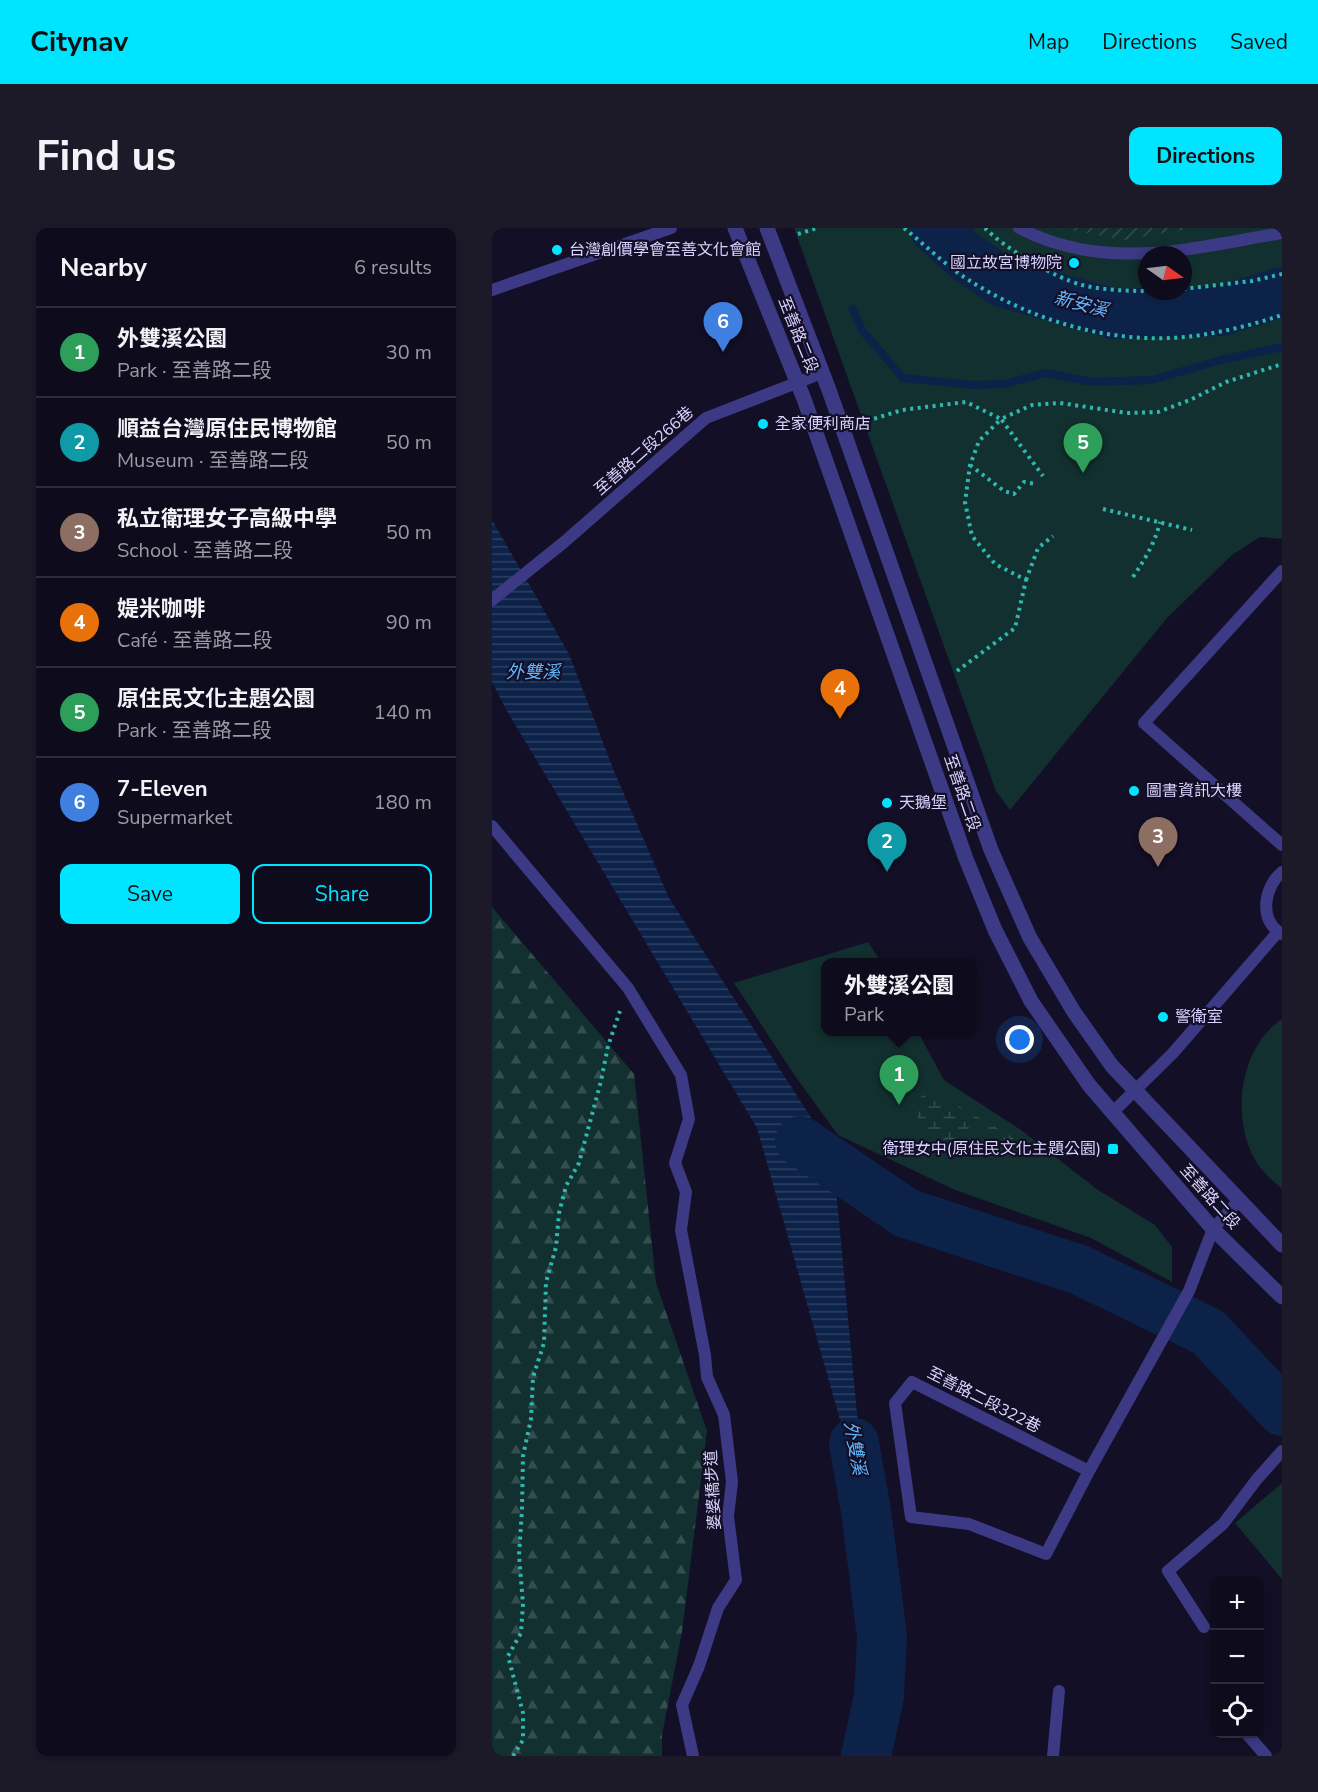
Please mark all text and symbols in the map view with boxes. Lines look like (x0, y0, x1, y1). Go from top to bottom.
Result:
text: Citynav (30, 23, 128, 61)
text: Map (1028, 28, 1069, 56)
text: Directions (1102, 28, 1197, 56)
text: Saved (1230, 28, 1288, 56)
button: Directions (1129, 127, 1282, 185)
text: Find us (36, 128, 176, 185)
place label: 台灣創價學會至善文化會館 (569, 239, 761, 261)
marker: 台灣創價學會至善文化會館 (550, 243, 564, 257)
north arrow (1138, 246, 1192, 300)
text: Nearby (60, 250, 147, 285)
place label: 國立故宮博物院 (950, 252, 1062, 274)
text: 6 results (354, 254, 432, 281)
marker: 國立故宮博物院 (1067, 256, 1081, 270)
water label: 新安溪 (1052, 285, 1113, 323)
street label: 至善路二段 (773, 294, 823, 376)
pin: 6 (704, 302, 742, 352)
text: 外雙溪公園 (117, 324, 227, 354)
text: 1 (74, 339, 86, 366)
text: 30 m (386, 339, 432, 366)
text: Park · 至善路二段 (117, 357, 272, 384)
street label: 至善路二段266巷 (590, 402, 698, 500)
place label: 全家便利商店 (775, 413, 871, 435)
text: 順益台灣原住民博物館 (117, 414, 337, 444)
marker: 全家便利商店 (756, 417, 770, 431)
pin: 5 (1064, 424, 1102, 473)
text: 2 (74, 429, 86, 456)
text: 50 m (386, 429, 432, 456)
text: Museum · 至善路二段 (117, 447, 309, 474)
text: 私立衛理女子高級中學 (117, 504, 337, 534)
text: 3 (74, 519, 86, 546)
text: 50 m (386, 519, 432, 546)
text: School · 至善路二段 (117, 537, 293, 564)
text: 媞米咖啡 (117, 594, 205, 624)
text: 4 (74, 609, 86, 636)
text: 90 m (386, 609, 432, 636)
text: Café · 至善路二段 (117, 627, 273, 654)
water label: 外雙溪 (506, 660, 563, 684)
pin: 4 (820, 670, 860, 719)
text: 原住民文化主題公園 (117, 684, 315, 714)
text: 5 (74, 699, 86, 726)
text: 140 m (374, 699, 432, 726)
text: Park · 至善路二段 (117, 717, 272, 744)
street label: 至善路二段 (939, 752, 985, 834)
text: 7-Eleven (117, 774, 208, 804)
place label: 圖書資訊大樓 (1146, 780, 1242, 802)
marker: 圖書資訊大樓 (1127, 784, 1141, 798)
text: 6 (74, 789, 86, 816)
text: 180 m (374, 789, 432, 816)
place label: 天鵝堡 (899, 792, 947, 814)
marker: 天鵝堡 (880, 796, 894, 810)
text: Supermarket (117, 804, 232, 831)
pin: 3 (1138, 818, 1178, 867)
pin: 2 (868, 822, 906, 872)
button: Save (60, 864, 240, 924)
button: Share (252, 864, 432, 924)
popup (821, 958, 977, 1036)
text: 外雙溪公園 (844, 971, 954, 1001)
text: Park (844, 1001, 884, 1028)
place label: 警衛室 (1175, 1006, 1223, 1028)
marker: 警衛室 (1156, 1010, 1170, 1024)
your location (1005, 1025, 1034, 1054)
pin: 1 (880, 1056, 918, 1105)
place label: 衛理女中(原住民文化主題公園) (883, 1138, 1101, 1160)
marker: 衛理女中(原住民文化主題公園) (1106, 1142, 1120, 1156)
street label: 至善路二段 (1175, 1160, 1245, 1234)
street label: 至善路二段322巷 (923, 1362, 1045, 1438)
water label: 外雙溪 (838, 1419, 872, 1480)
street label: 婆婆橋步道 (700, 1449, 726, 1531)
map controls (1210, 1576, 1264, 1738)
button: + (1210, 1576, 1264, 1630)
button: − (1210, 1630, 1264, 1684)
button: locate (1210, 1684, 1264, 1738)

